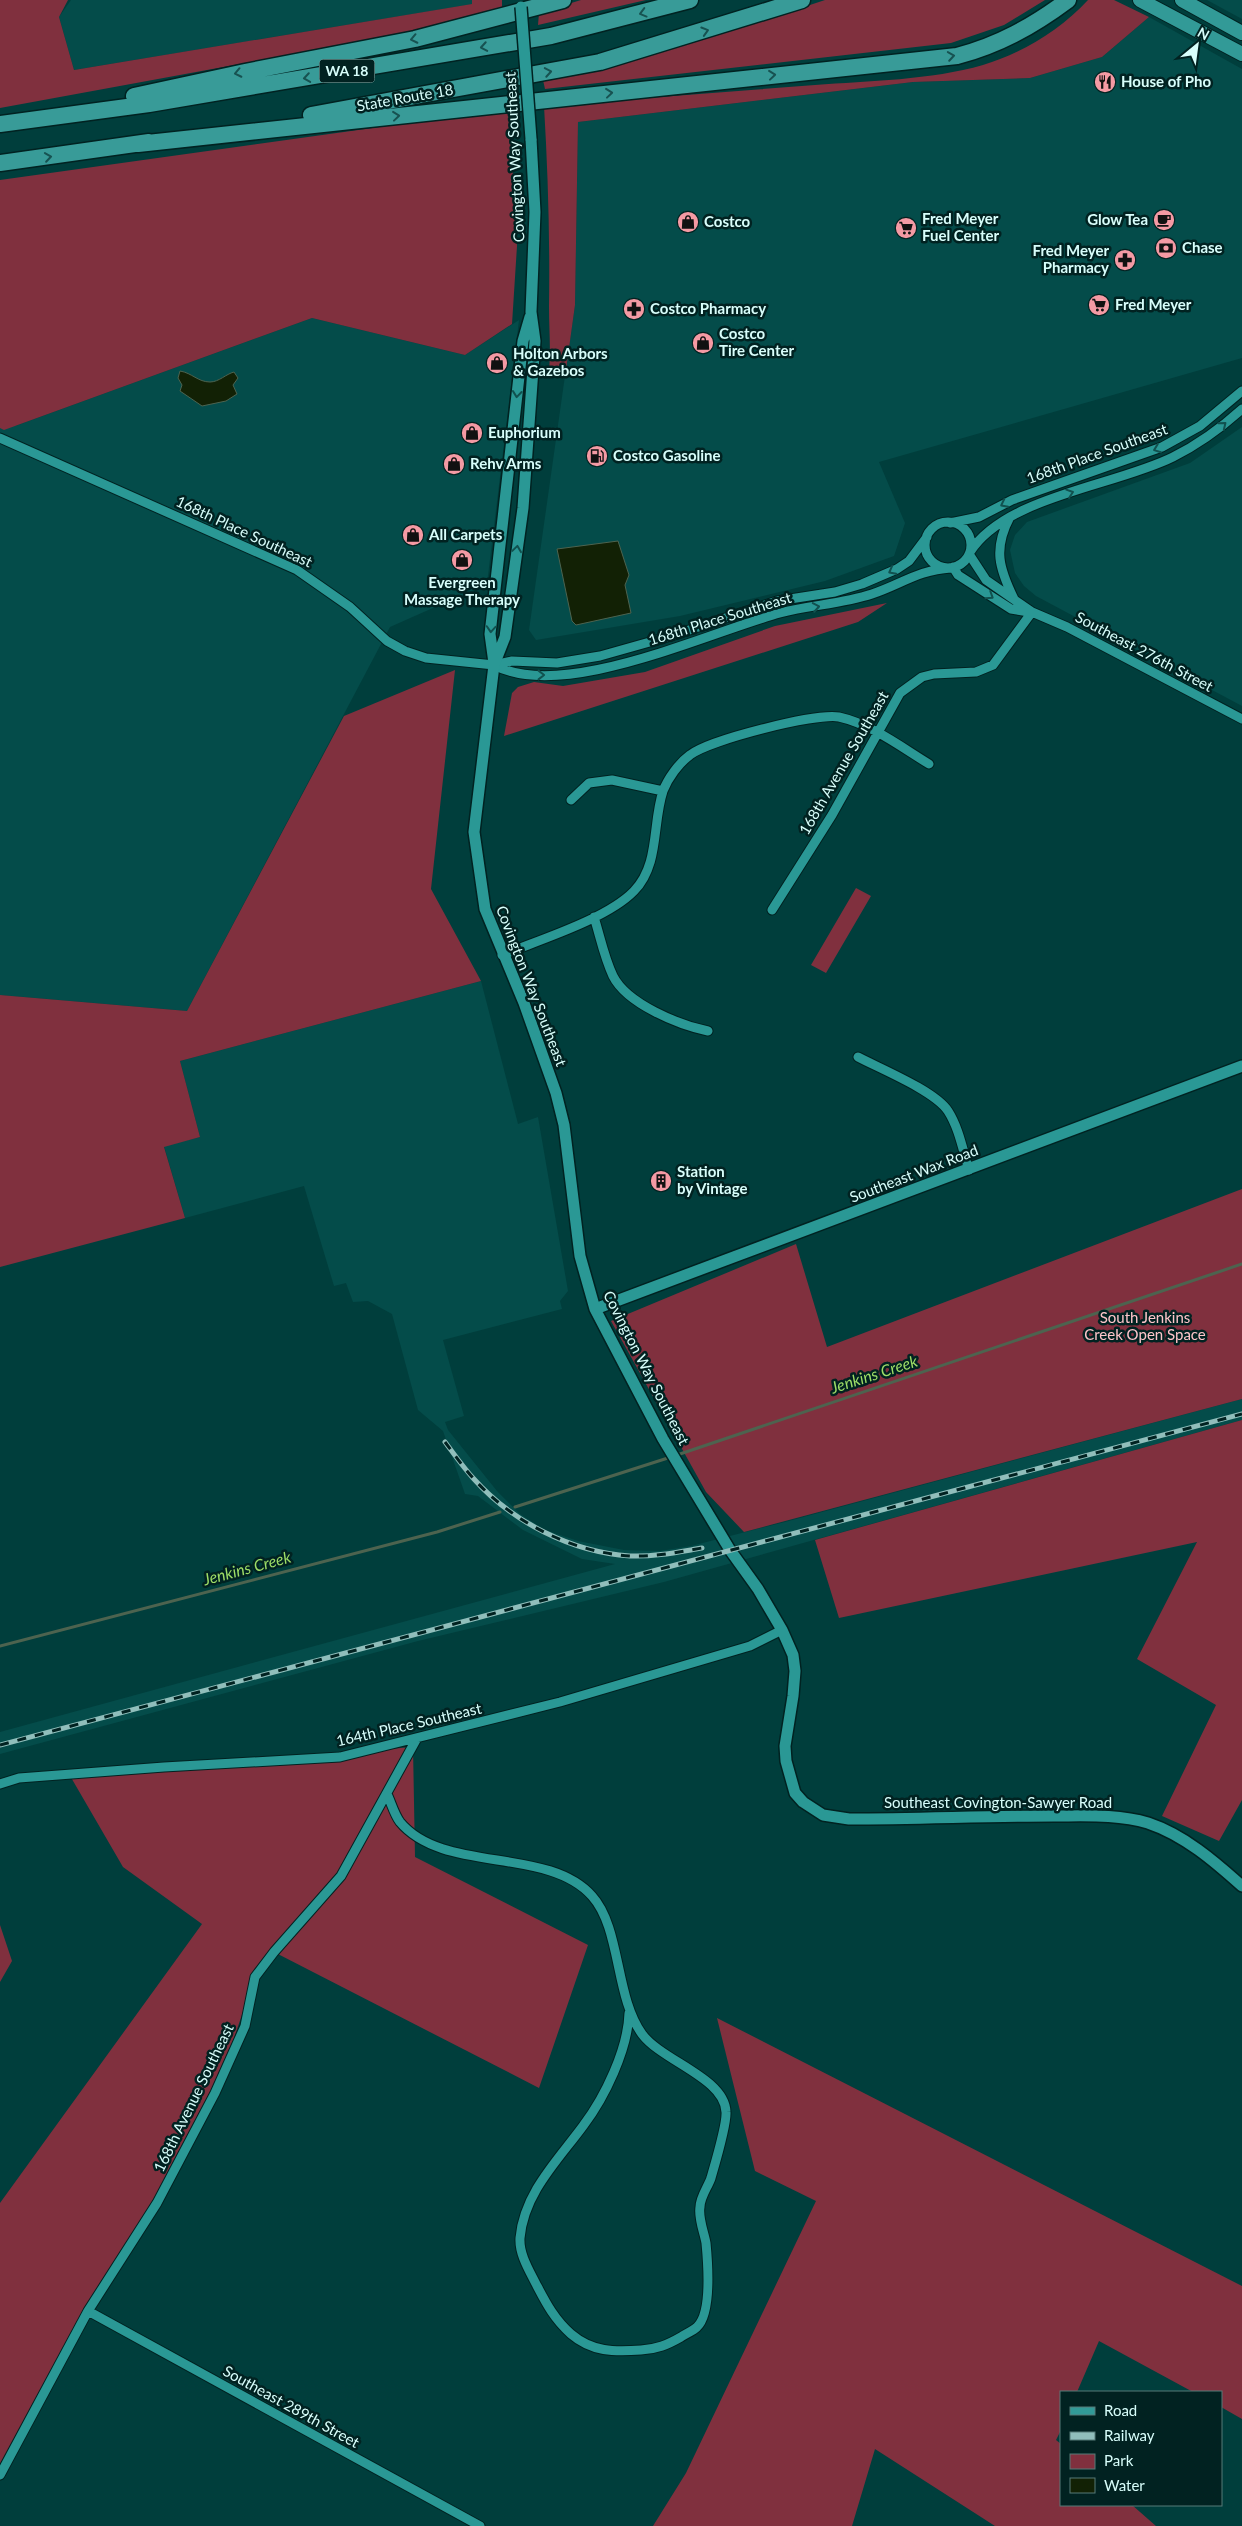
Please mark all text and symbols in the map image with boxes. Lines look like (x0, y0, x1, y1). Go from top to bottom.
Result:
one-way arrow (638, 7, 647, 18)
north arrow (1172, 20, 1222, 70)
text: N (1195, 23, 1212, 43)
one-way arrow (701, 26, 709, 36)
one-way arrow (410, 33, 419, 44)
one-way arrow (480, 42, 488, 52)
one-way arrow (948, 51, 956, 62)
road number: WA 18 (320, 59, 374, 82)
one-way arrow (233, 67, 242, 78)
one-way arrow (544, 67, 553, 77)
one-way arrow (769, 70, 777, 81)
restaurant icon: House of Pho (1093, 70, 1117, 94)
street label: Covington Way Southeast (501, 71, 527, 243)
one-way arrow (302, 72, 311, 82)
place label: House of Pho (1121, 72, 1212, 90)
street label: State Route 18 (355, 80, 455, 114)
one-way arrow (606, 88, 614, 99)
one-way arrow (392, 111, 400, 122)
one-way arrow (45, 152, 53, 163)
cafe icon: Glow Tea (1152, 208, 1176, 232)
place label: Fred Meyer Fuel Center (922, 209, 999, 244)
shop icon: Costco (676, 210, 700, 234)
place label: Glow Tea (1087, 210, 1148, 228)
place label: Costco (704, 212, 751, 230)
supermarket icon: Fred Meyer Fuel Center (894, 216, 918, 240)
bank icon: Chase (1154, 236, 1178, 260)
place label: Chase (1182, 238, 1223, 256)
place label: Fred Meyer Pharmacy (1033, 241, 1109, 276)
pharmacy icon: Fred Meyer Pharmacy (1113, 248, 1137, 272)
supermarket icon: Fred Meyer (1087, 293, 1111, 317)
place label: Fred Meyer (1115, 295, 1192, 313)
pharmacy icon: Costco Pharmacy (622, 297, 646, 321)
place label: Costco Pharmacy (650, 299, 766, 317)
place label: Costco Tire Center (719, 324, 794, 359)
shop icon: Costco Tire Center (691, 331, 715, 355)
place label: Holton Arbors & Gazebos (513, 344, 608, 379)
shop icon: Holton Arbors & Gazebos (485, 351, 509, 375)
one-way arrow (512, 390, 523, 398)
street label: 168th Place Southeast (1024, 419, 1170, 487)
shop icon: Euphorium (460, 421, 484, 445)
one-way arrow (1218, 422, 1227, 431)
place label: Euphorium (488, 423, 561, 441)
one-way arrow (1153, 443, 1162, 453)
fuel station icon: Costco Gasoline (585, 444, 609, 468)
place label: Costco Gasoline (613, 446, 721, 464)
shop icon: Rehv Arms (442, 452, 466, 476)
place label: Rehv Arms (470, 454, 542, 472)
one-way arrow (1065, 489, 1074, 499)
street label: 168th Place Southeast (173, 492, 316, 571)
one-way arrow (1000, 498, 1009, 508)
shop icon: All Carpets (401, 523, 425, 547)
place label: All Carpets (428, 525, 503, 543)
one-way arrow (512, 544, 522, 553)
shop icon: Evergreen Massage Therapy (450, 548, 474, 572)
one-way arrow (889, 565, 898, 575)
place label: Evergreen Massage Therapy (404, 573, 520, 608)
street label: 168th Place Southeast (646, 588, 794, 648)
one-way arrow (984, 589, 993, 599)
one-way arrow (812, 602, 820, 612)
street label: Southeast 276th Street (1073, 607, 1217, 695)
one-way arrow (486, 625, 497, 633)
one-way arrow (538, 670, 545, 680)
street label: 168th Avenue Southeast (795, 687, 892, 837)
street label: Covington Way Southeast (493, 903, 571, 1069)
street label: Southeast Wax Road (847, 1140, 980, 1206)
place label: Station by Vintage (677, 1162, 748, 1197)
building icon: Station by Vintage (649, 1169, 673, 1193)
street label: Covington Way Southeast (600, 1287, 694, 1448)
park label: South Jenkins Creek Open Space (1084, 1308, 1206, 1343)
water label: Jenkins Creek (827, 1350, 920, 1397)
water label: Jenkins Creek (200, 1547, 293, 1589)
street label: 164th Place Southeast (334, 1698, 484, 1749)
street label: Southeast Covington-Sawyer Road (884, 1793, 1112, 1811)
street label: 168th Avenue Southeast (149, 2020, 237, 2175)
street label: Southeast 289th Street (220, 2361, 363, 2451)
legend (1060, 2391, 1222, 2506)
text: Road (1104, 2401, 1137, 2419)
text: Railway (1104, 2426, 1155, 2444)
text: Park (1104, 2451, 1134, 2469)
text: Water (1104, 2476, 1145, 2494)

